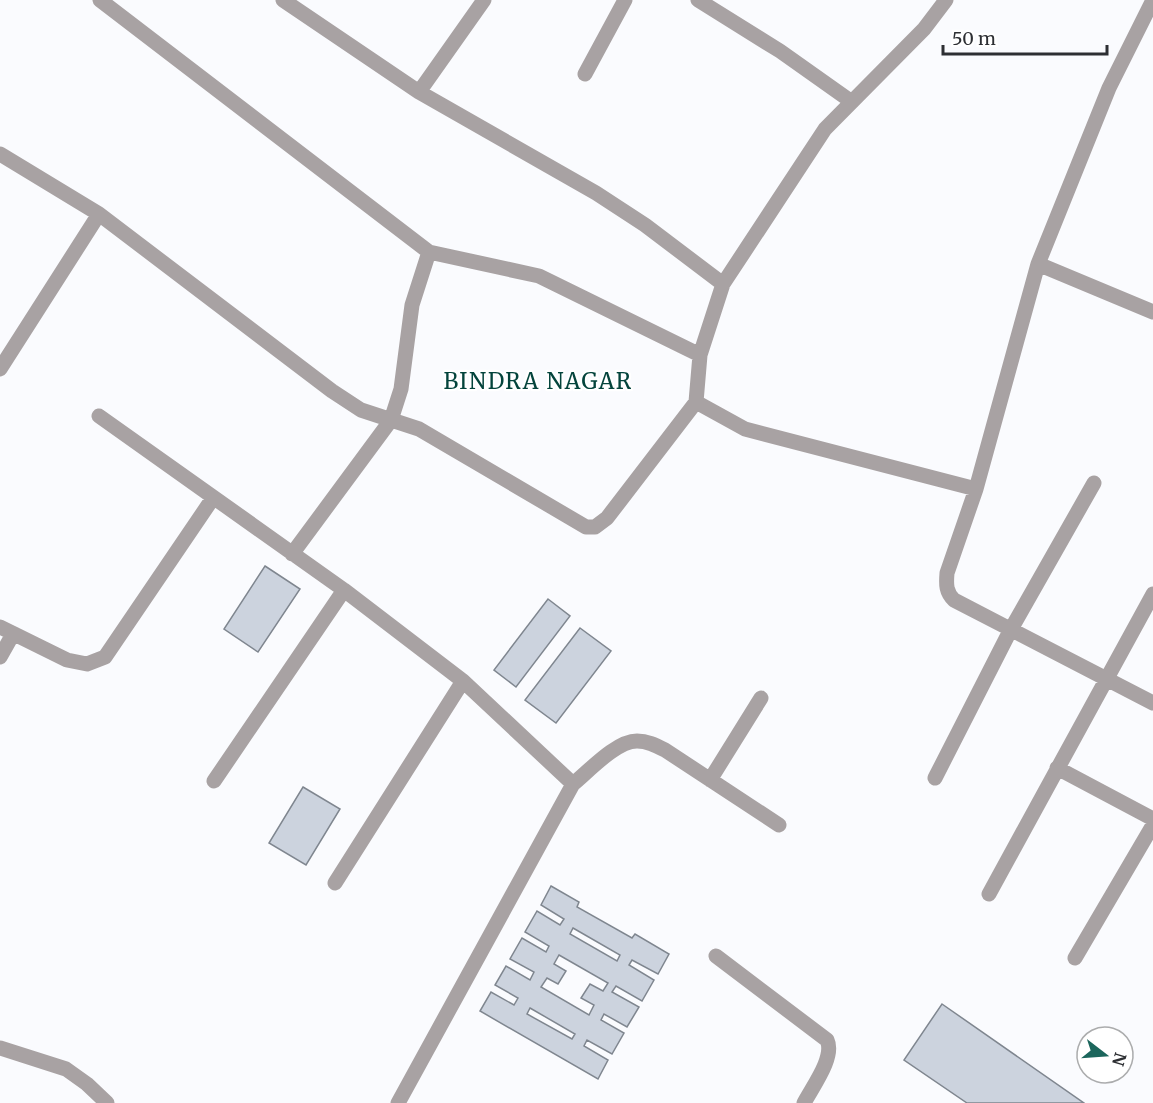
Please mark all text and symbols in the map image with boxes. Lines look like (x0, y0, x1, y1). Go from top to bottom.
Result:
scale bar (943, 18, 1106, 56)
text: 50 m (952, 27, 996, 50)
district label: BINDRA NAGAR (443, 367, 633, 395)
north arrow (1075, 1025, 1135, 1085)
text: N (1108, 1050, 1131, 1069)

